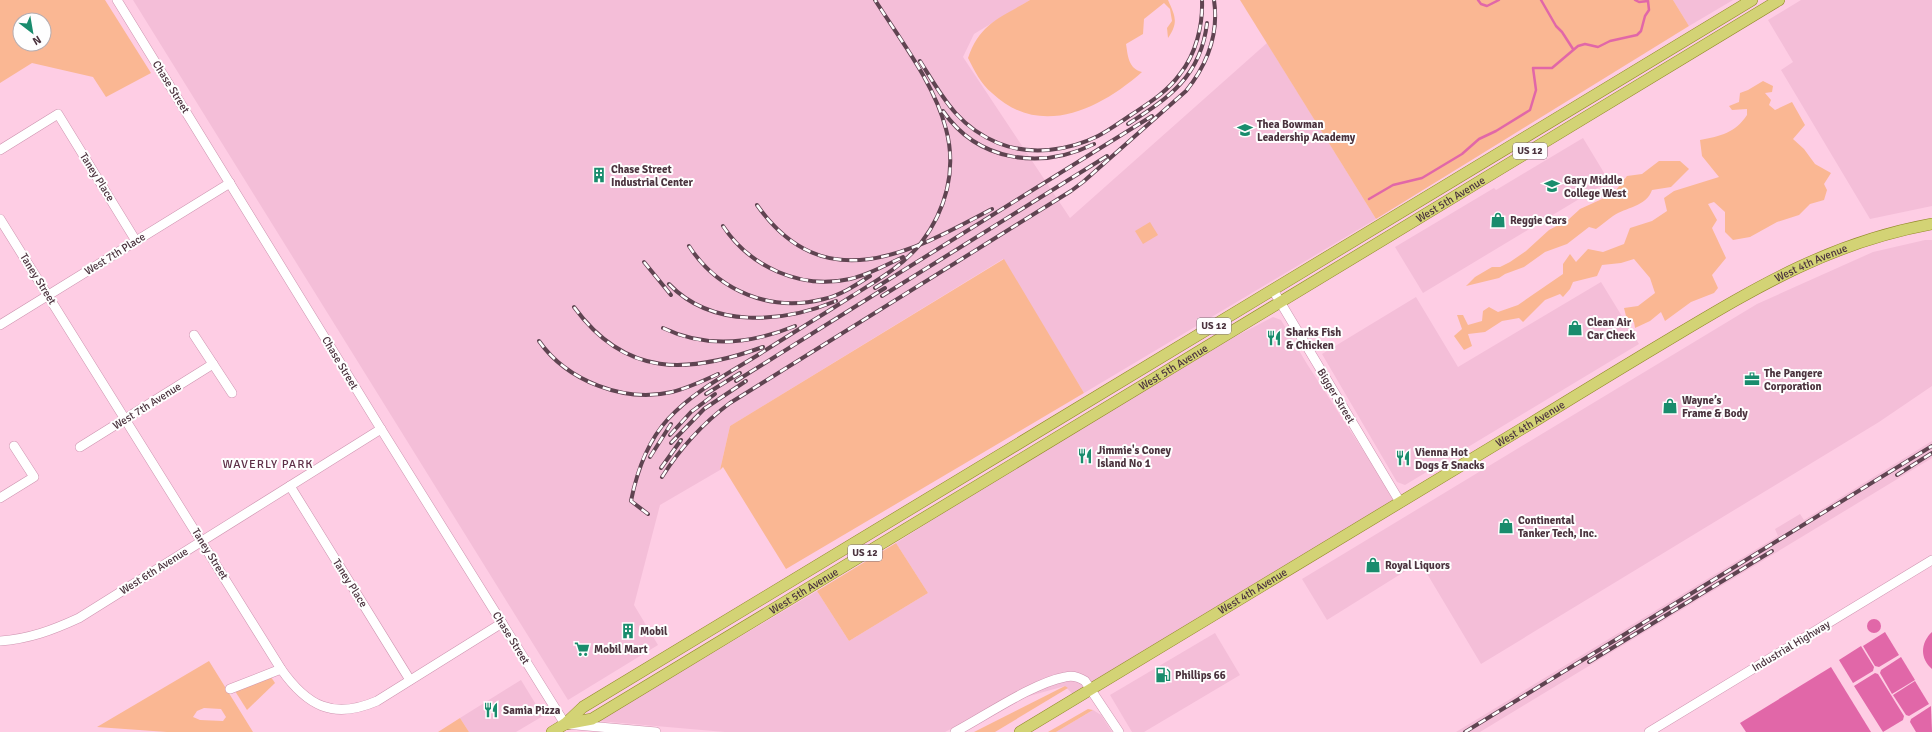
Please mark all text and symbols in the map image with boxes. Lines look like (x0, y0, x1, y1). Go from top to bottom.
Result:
north arrow (12, 12, 52, 52)
text: N (30, 33, 44, 48)
street label: Chase Street (150, 58, 192, 116)
place label: Thea Bowman Leadership Academy (1257, 118, 1356, 144)
school or university icon: Thea Bowman Leadership Academy (1236, 121, 1254, 139)
road number: US 12 (1513, 143, 1547, 159)
street label: Taney Place (77, 150, 117, 204)
place label: Chase Street Industrial Center (611, 163, 693, 189)
building icon: Chase Street Industrial Center (590, 166, 608, 184)
street label: West 5th Avenue (1414, 173, 1487, 225)
place label: Gary Middle College West (1564, 174, 1626, 200)
school or university icon: Gary Middle College West (1543, 177, 1561, 195)
shop icon: Reggie Cars (1489, 211, 1507, 229)
place label: Reggie Cars (1510, 214, 1567, 227)
street label: West 7th Place (82, 230, 148, 278)
street label: West 4th Avenue (1772, 241, 1849, 285)
street label: Taney Street (17, 251, 59, 307)
place label: Clean Air Car Check (1587, 316, 1635, 342)
road number: US 12 (1197, 318, 1231, 334)
shop icon: Clean Air Car Check (1566, 319, 1584, 337)
place label: Sharks Fish & Chicken (1286, 326, 1341, 352)
restaurant icon: Sharks Fish & Chicken (1265, 329, 1283, 347)
street label: Chase Street (319, 334, 361, 392)
street label: West 5th Avenue (1136, 341, 1210, 393)
street label: Bigger Street (1314, 366, 1358, 426)
place label: The Pangere Corporation (1764, 367, 1823, 393)
office icon: The Pangere Corporation (1743, 370, 1761, 388)
street label: West 7th Avenue (110, 380, 184, 432)
place label: Wayne’s Frame & Body (1682, 394, 1748, 420)
shop icon: Wayne’s Frame & Body (1661, 397, 1679, 415)
street label: West 4th Avenue (1493, 398, 1567, 449)
place label: Jimmie's Coney Island No 1 (1097, 444, 1172, 470)
place label: Vienna Hot Dogs & Snacks (1415, 446, 1485, 472)
restaurant icon: Jimmie's Coney Island No 1 (1076, 447, 1094, 465)
restaurant icon: Vienna Hot Dogs & Snacks (1394, 449, 1412, 467)
district label: WAVERLY PARK (223, 457, 314, 472)
place label: Continental Tanker Tech, Inc. (1518, 514, 1597, 540)
shop icon: Continental Tanker Tech, Inc. (1497, 517, 1515, 535)
street label: Taney Street (189, 526, 231, 582)
street label: West 6th Avenue (117, 545, 191, 597)
road number: US 12 (848, 545, 882, 561)
street label: Taney Place (330, 556, 370, 610)
shop icon: Royal Liquors (1364, 556, 1382, 574)
place label: Royal Liquors (1385, 559, 1450, 572)
street label: West 5th Avenue (767, 565, 841, 617)
street label: West 4th Avenue (1216, 565, 1289, 617)
street label: Chase Street (490, 609, 532, 667)
street label: Industrial Highway (1750, 617, 1833, 674)
building icon: Mobil (619, 622, 637, 640)
place label: Mobil (640, 625, 668, 638)
supermarket icon: Mobil Mart (573, 640, 591, 658)
place label: Mobil Mart (594, 643, 648, 656)
fuel station icon: Phillips 66 (1154, 666, 1172, 684)
place label: Phillips 66 (1175, 669, 1226, 682)
restaurant icon: Samia Pizza (482, 701, 500, 719)
place label: Samia Pizza (503, 704, 561, 717)

